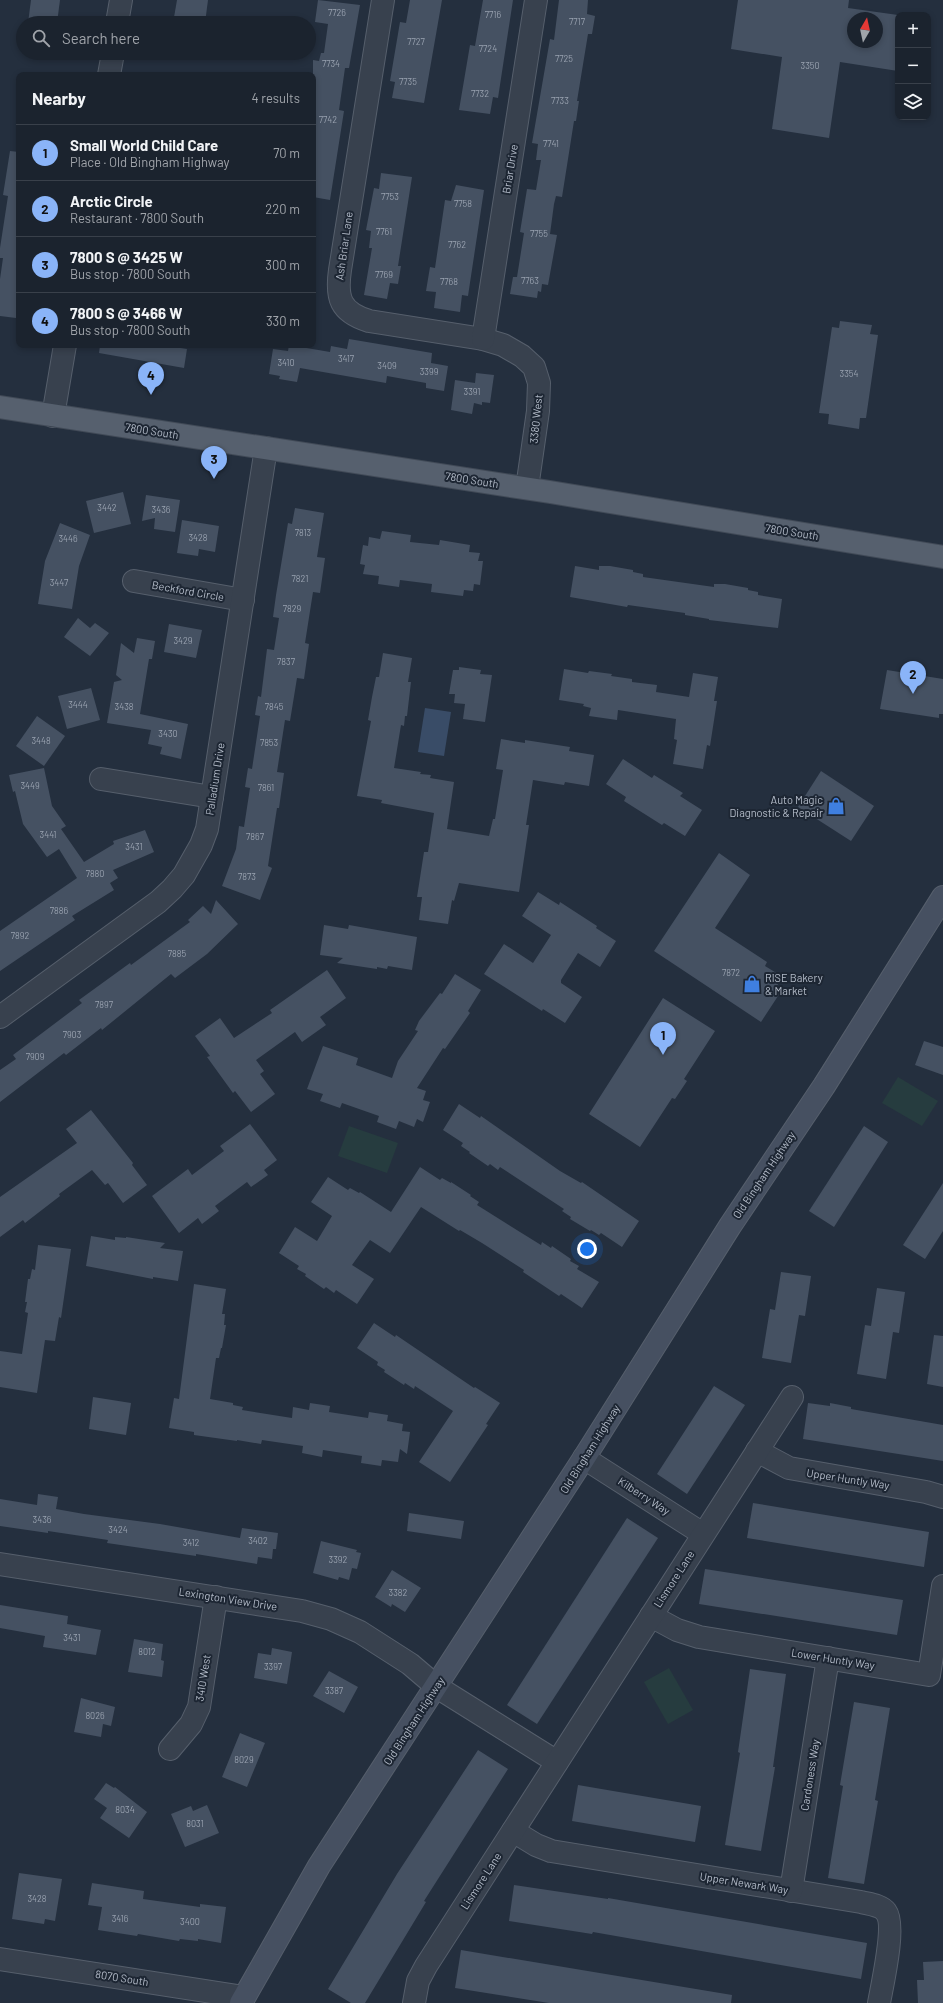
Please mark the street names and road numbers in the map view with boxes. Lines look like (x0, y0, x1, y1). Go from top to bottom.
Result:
street label: Briar Drive (499, 143, 520, 195)
street label: Ash Briar Lane (332, 211, 355, 281)
street label: 3380 West (526, 394, 545, 444)
street label: 7800 South (124, 420, 180, 441)
street label: 7800 South (444, 469, 500, 490)
street label: 7800 South (764, 521, 820, 542)
street label: Beckford Circle (151, 578, 225, 603)
street label: Palladium Drive (202, 742, 227, 816)
street label: Old Bingham Highway (730, 1129, 798, 1221)
street label: Old Bingham Highway (557, 1402, 622, 1495)
street label: Upper Huntly Way (806, 1466, 891, 1491)
street label: Kilberry Way (616, 1474, 673, 1517)
street label: Lismore Lane (650, 1548, 697, 1610)
street label: Lexington View Drive (178, 1584, 278, 1613)
street label: Lower Huntly Way (790, 1645, 876, 1672)
street label: 3410 West (192, 1654, 213, 1702)
street label: Old Bingham Highway (380, 1674, 447, 1767)
street label: Cardoness Way (797, 1738, 822, 1812)
street label: Lismore Lane (457, 1850, 504, 1912)
street label: Upper Newark Way (699, 1869, 789, 1896)
street label: 8070 South (94, 1967, 150, 1988)

